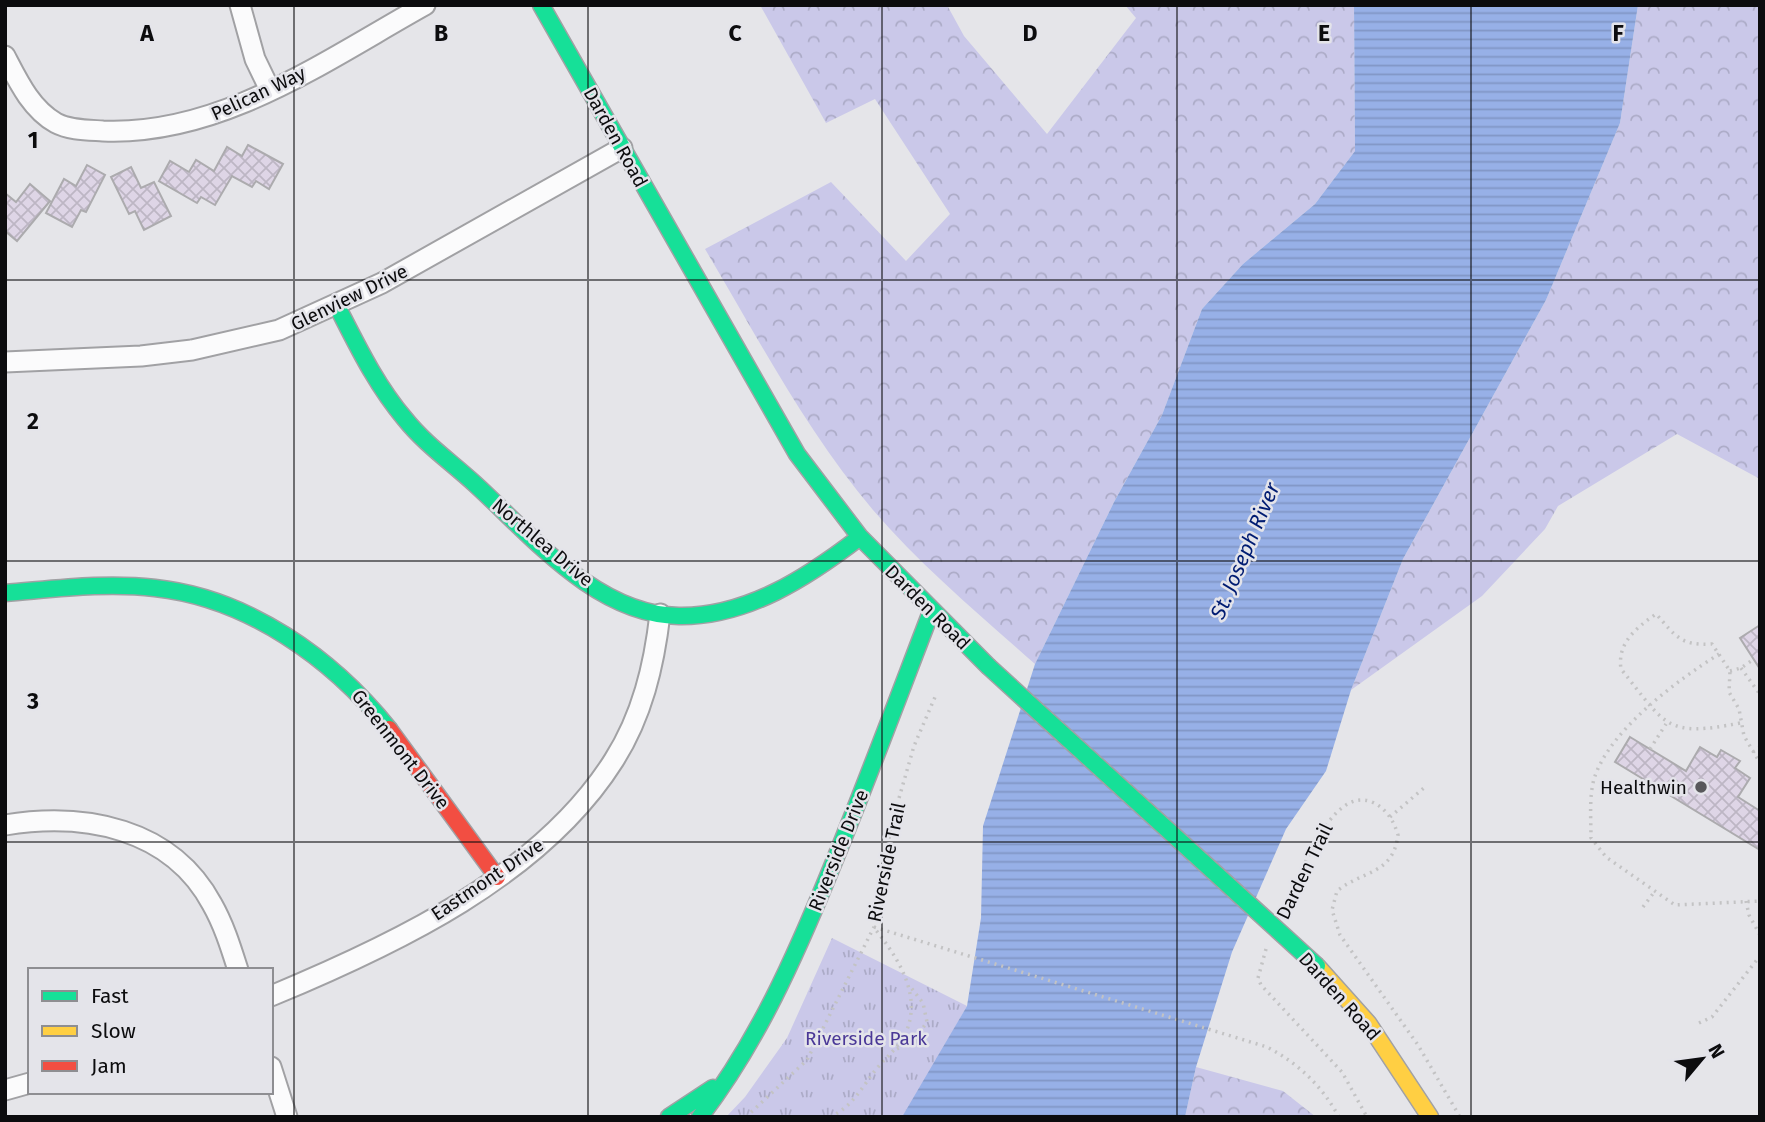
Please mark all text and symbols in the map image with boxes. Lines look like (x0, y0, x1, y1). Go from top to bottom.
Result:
text: A (139, 19, 154, 47)
text: B (434, 19, 448, 47)
text: C (728, 19, 742, 47)
text: D (1023, 19, 1038, 47)
text: E (1318, 19, 1330, 47)
text: F (1612, 19, 1624, 47)
street label: Pelican Way (207, 61, 310, 125)
street label: Darden Road (579, 83, 652, 191)
text: 1 (28, 126, 38, 154)
street label: Glenview Drive (287, 259, 411, 336)
text: 2 (27, 407, 39, 435)
water label: St. Joseph River (1204, 478, 1286, 624)
street label: Northlea Drive (487, 493, 598, 591)
street label: Darden Road (880, 560, 975, 655)
street label: Greenmont Drive (347, 685, 454, 814)
text: 3 (26, 687, 39, 715)
place label: Healthwin (1600, 776, 1687, 799)
marker: Healthwin (1693, 779, 1709, 795)
street label: Riverside Drive (804, 786, 873, 914)
street label: Riverside Trail (863, 800, 910, 924)
street label: Darden Trail (1271, 819, 1338, 923)
street label: Eastmont Drive (427, 833, 548, 926)
street label: Darden Road (1294, 947, 1385, 1045)
legend (28, 968, 273, 1094)
text: Fast (91, 983, 129, 1009)
text: Slow (91, 1018, 136, 1044)
north arrow (1667, 1024, 1737, 1094)
park label: Riverside Park (805, 1027, 927, 1050)
text: N (1703, 1040, 1730, 1062)
text: Jam (91, 1053, 127, 1079)

